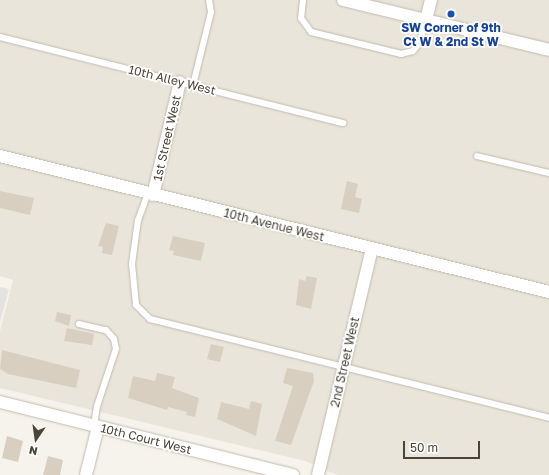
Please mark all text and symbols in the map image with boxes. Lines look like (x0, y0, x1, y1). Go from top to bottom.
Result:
marker: SW Corner of 9th Ct W & 2nd St W (446, 9, 456, 19)
place label: SW Corner of 9th Ct W & 2nd St W (401, 21, 501, 49)
street label: 10th Alley West (127, 62, 217, 98)
street label: 1st Street West (150, 94, 184, 182)
street label: 10th Avenue West (222, 206, 326, 244)
street label: 2nd Street West (328, 315, 362, 409)
north arrow (16, 419, 56, 459)
street label: 10th Court West (99, 421, 193, 457)
scale bar (405, 433, 482, 459)
text: 50 m (410, 440, 438, 455)
text: N (28, 444, 39, 458)

